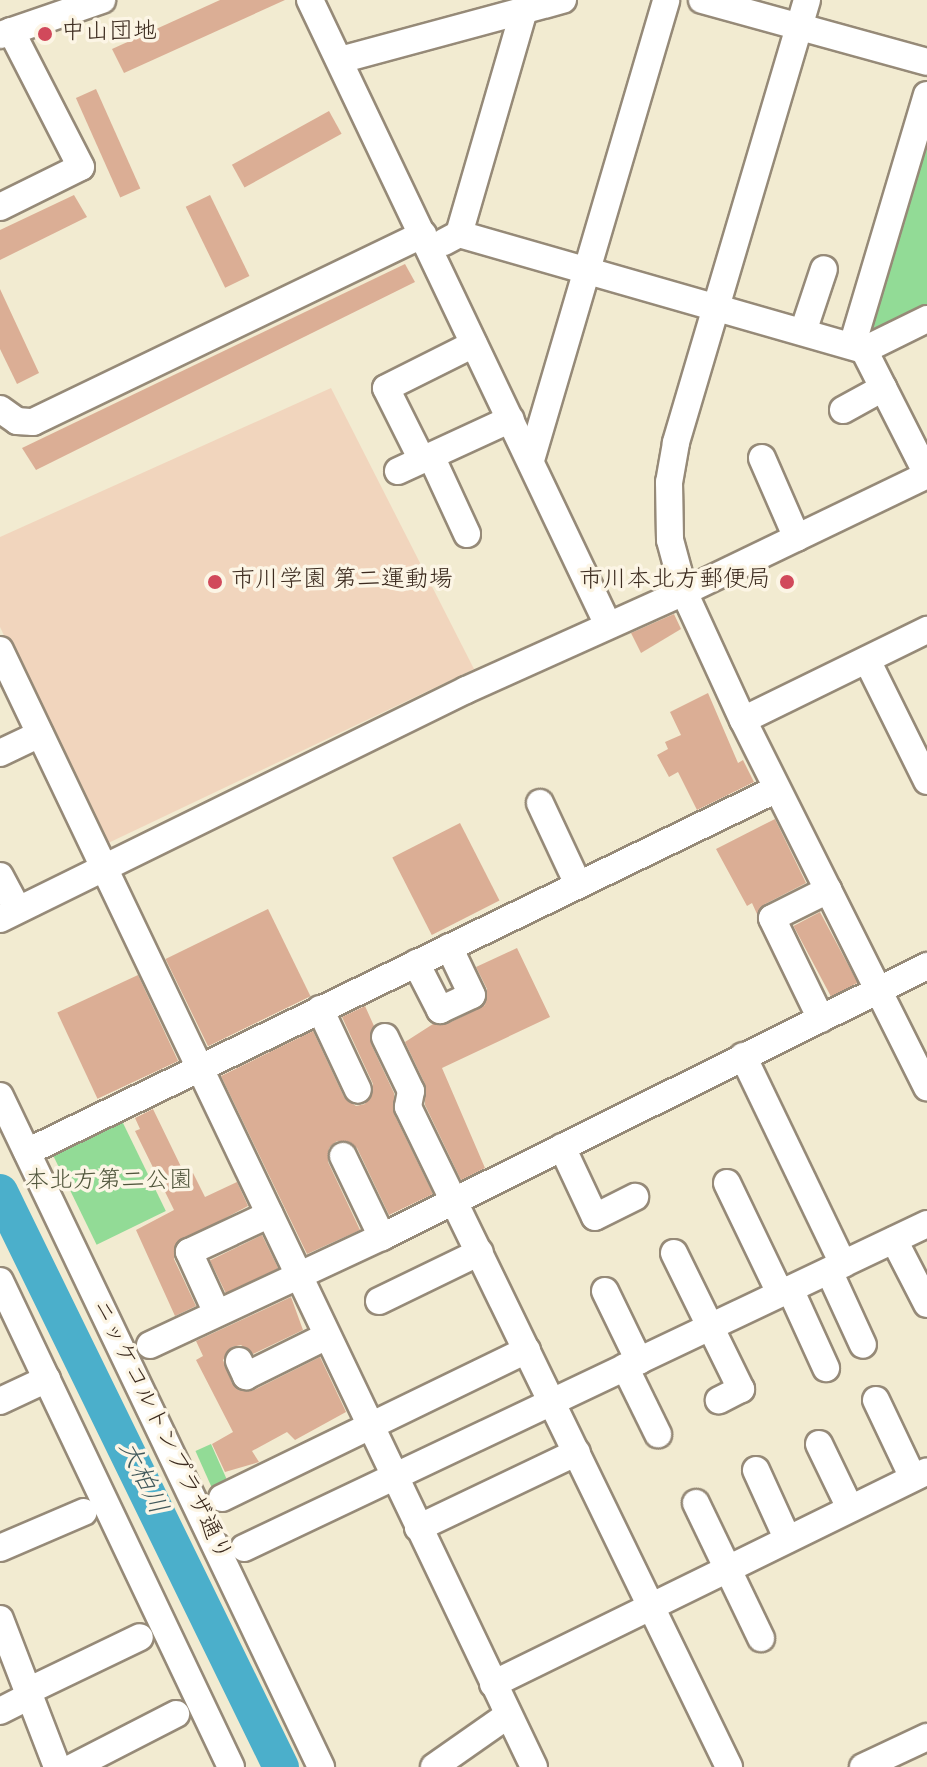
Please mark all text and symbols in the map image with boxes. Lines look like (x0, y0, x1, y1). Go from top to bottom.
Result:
place label: 中山団地 (61, 20, 157, 48)
marker: 中山団地 (36, 25, 54, 43)
place label: 市川学園 第二運動場 (231, 568, 453, 596)
place label: 市川本北方郵便局 (579, 568, 771, 596)
marker: 市川学園 第二運動場 (206, 573, 224, 591)
marker: 市川本北方郵便局 (778, 573, 796, 591)
park label: 本北方第二公園 (25, 1169, 193, 1197)
street label: ニッケコルトンプラザ通り (84, 1295, 236, 1567)
water label: 大柏川 (109, 1437, 171, 1521)

